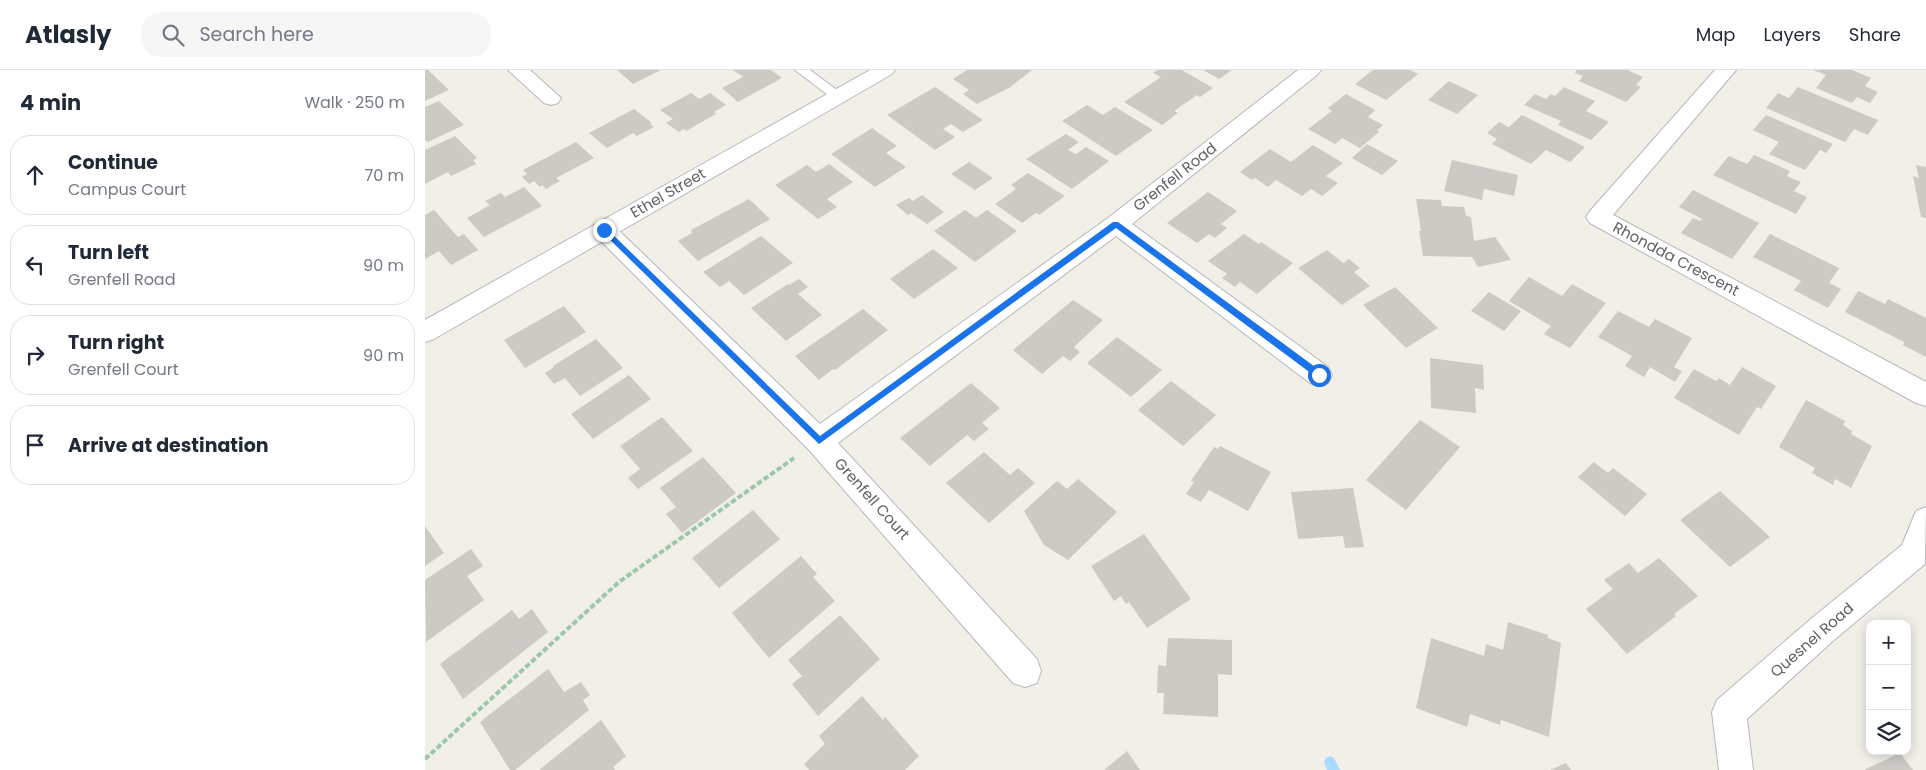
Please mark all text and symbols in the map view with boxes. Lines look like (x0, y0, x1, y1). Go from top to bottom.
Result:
search box (141, 12, 491, 57)
text: Atlasly (25, 18, 111, 51)
icon: search (159, 21, 187, 49)
text: Search here (199, 21, 314, 48)
text: Map (1696, 22, 1736, 47)
text: Layers (1764, 22, 1821, 47)
text: Share (1849, 22, 1901, 47)
text: 4 min (20, 88, 81, 117)
text: Walk · 250 m (304, 91, 405, 114)
street label: Grenfell Road (1129, 137, 1221, 216)
text: Continue (68, 149, 158, 176)
icon: ahead (21, 161, 49, 189)
street label: Ethel Street (626, 163, 709, 223)
text: 70 m (364, 164, 404, 187)
text: Campus Court (68, 178, 186, 201)
street label: Rhondda Crescent (1609, 216, 1743, 301)
route end (593, 219, 616, 242)
text: Turn left (68, 239, 149, 266)
icon: left (21, 251, 49, 279)
text: 90 m (363, 254, 404, 277)
text: Grenfell Road (68, 268, 176, 291)
text: Turn right (68, 329, 164, 356)
icon: right (21, 341, 49, 369)
text: 90 m (363, 344, 404, 367)
text: Grenfell Court (68, 358, 179, 381)
route start (1308, 364, 1331, 387)
icon: arrive (21, 431, 49, 459)
text: Arrive at destination (68, 432, 269, 459)
street label: Grenfell Court (830, 453, 915, 544)
street label: Quesnel Road (1765, 598, 1858, 682)
map controls (1866, 620, 1911, 755)
button: + (1866, 620, 1911, 665)
button: − (1866, 665, 1911, 710)
button: layers (1866, 710, 1911, 755)

